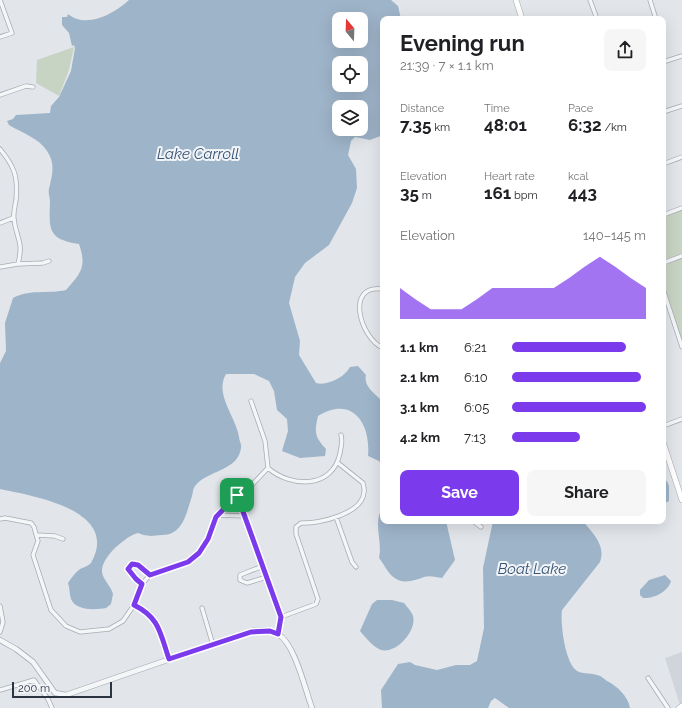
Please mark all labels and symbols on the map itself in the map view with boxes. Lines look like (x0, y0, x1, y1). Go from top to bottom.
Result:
north arrow (332, 12, 368, 48)
water label: Lake Carroll (157, 145, 239, 163)
pin (220, 478, 254, 512)
water label: Boat Lake (498, 560, 566, 578)
scale bar (12, 680, 112, 699)

